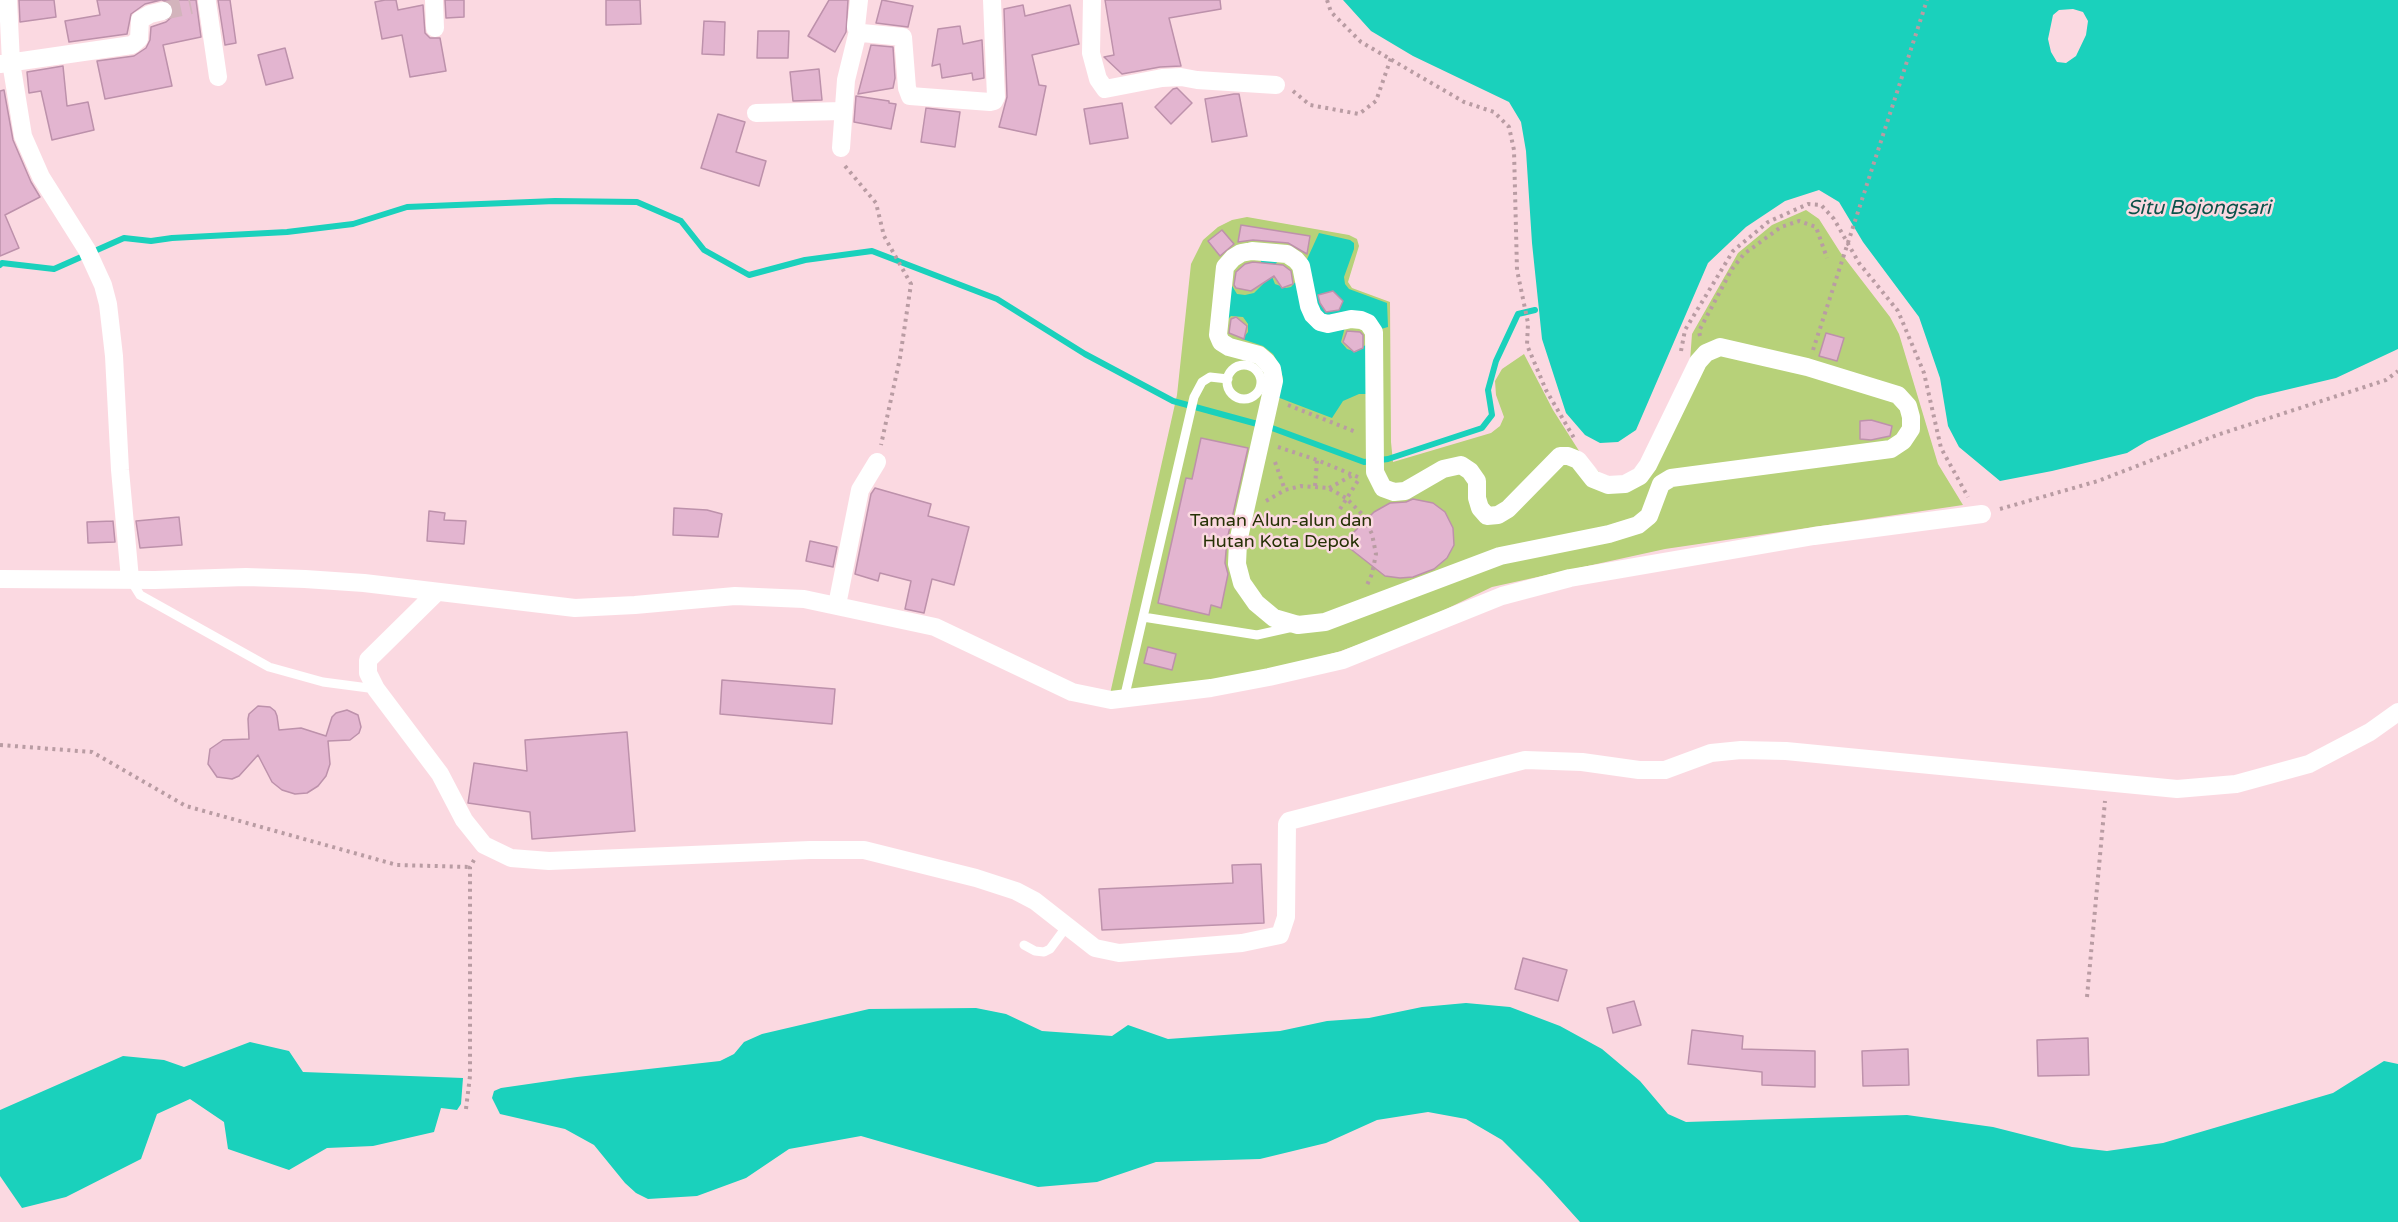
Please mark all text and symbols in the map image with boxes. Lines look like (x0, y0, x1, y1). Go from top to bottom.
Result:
water label: Situ Bojongsari (2127, 197, 2271, 221)
park label: Taman Alun-alun dan Hutan Kota Depok (1190, 510, 1372, 552)

